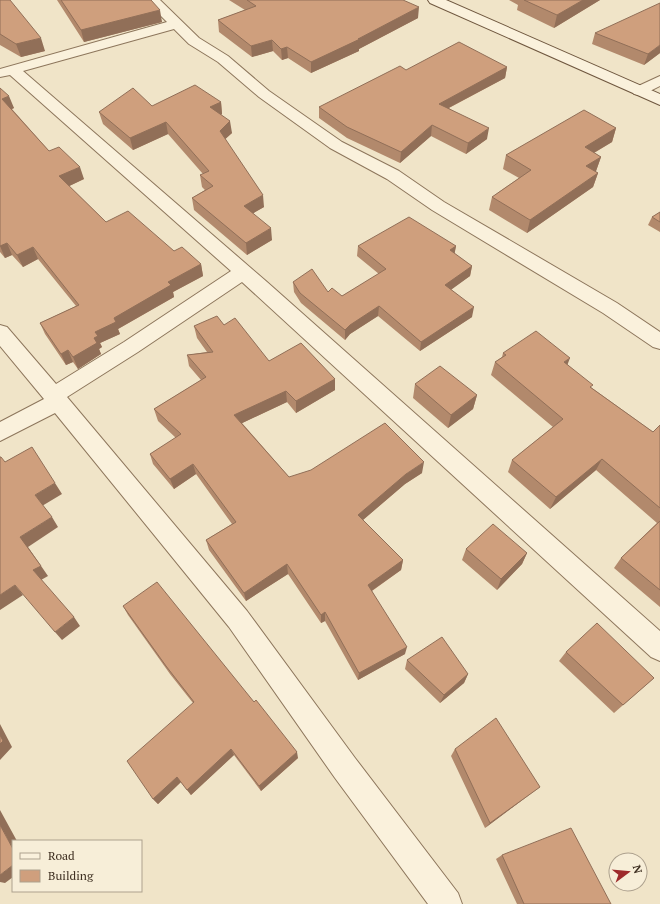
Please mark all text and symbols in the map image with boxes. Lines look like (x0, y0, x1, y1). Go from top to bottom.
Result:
legend (12, 840, 142, 892)
text: Road (48, 848, 75, 863)
north arrow (608, 852, 648, 892)
text: N (630, 863, 646, 876)
text: Building (48, 868, 94, 883)

